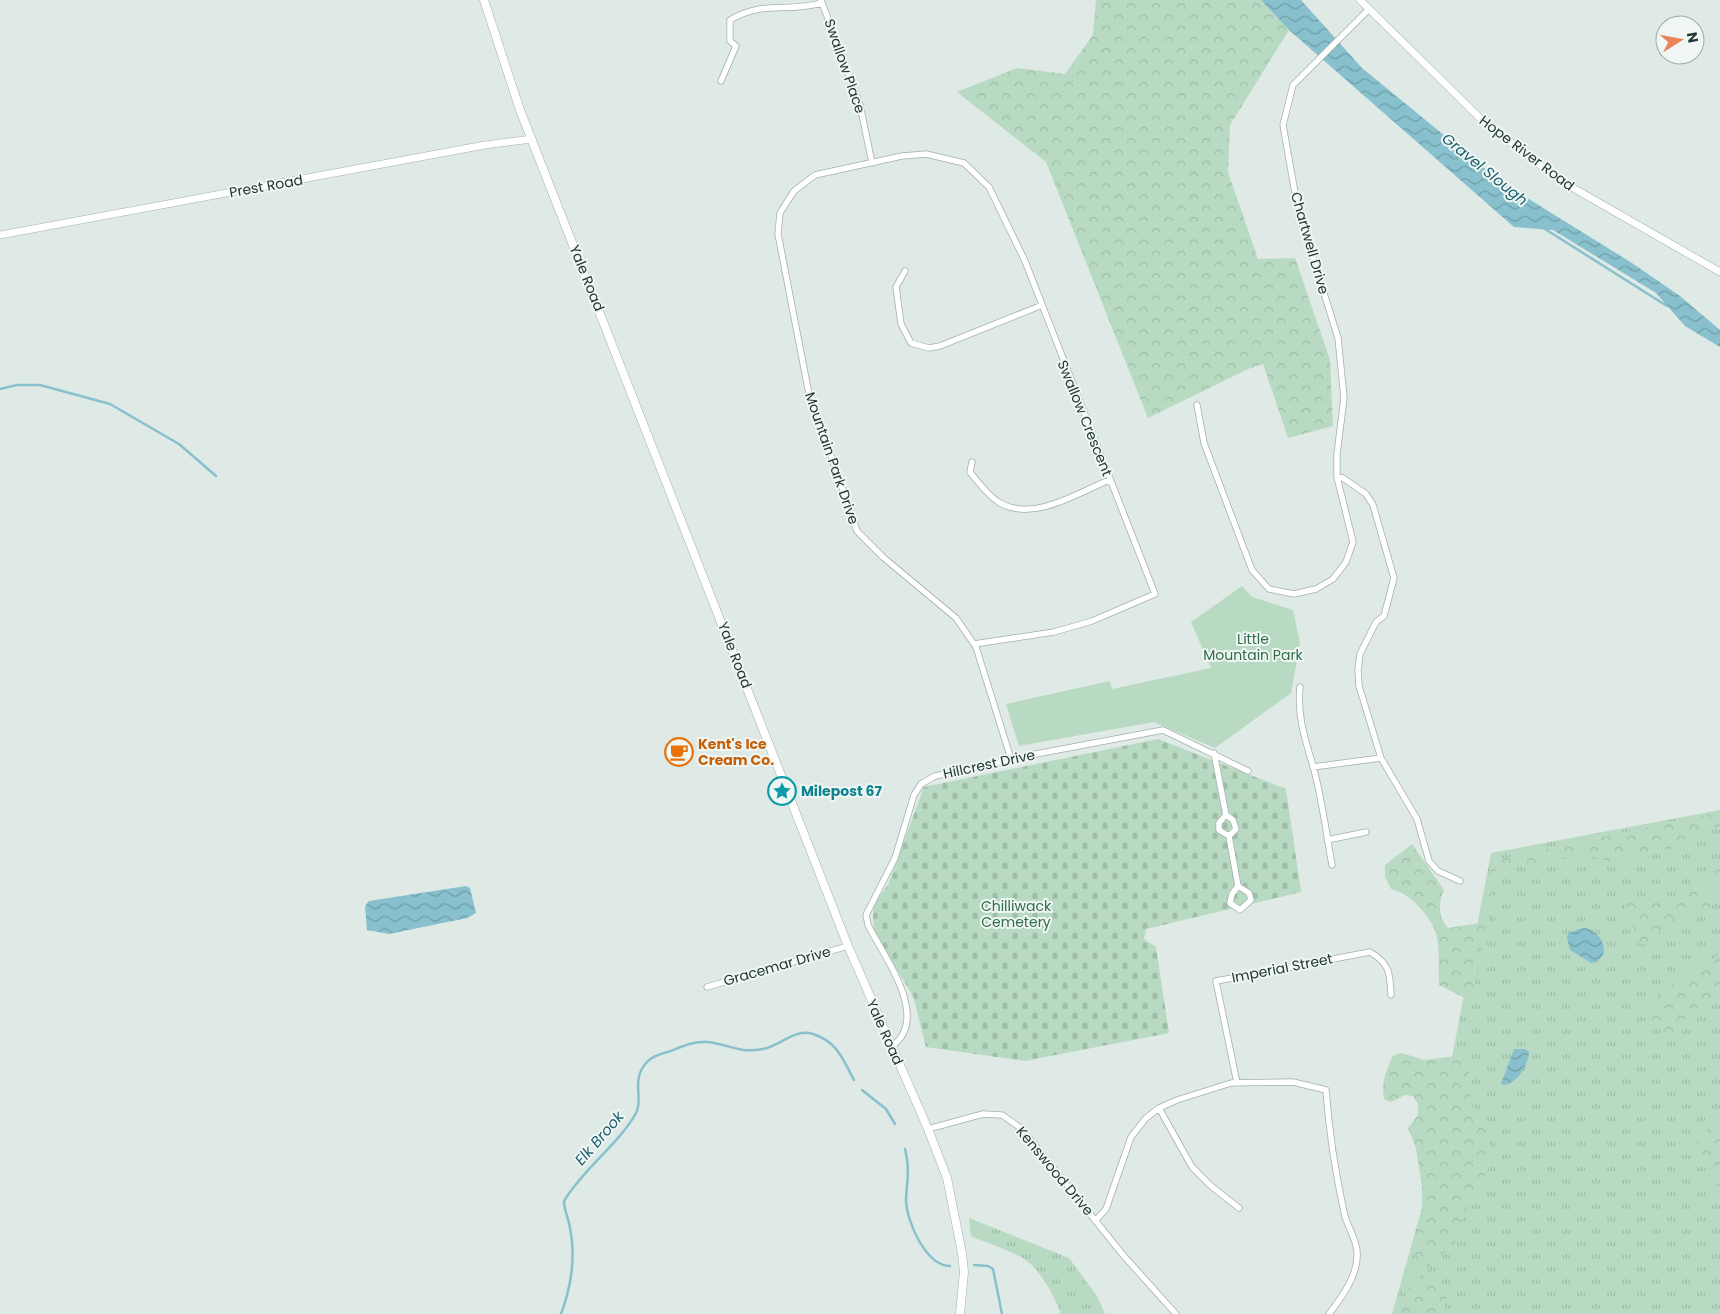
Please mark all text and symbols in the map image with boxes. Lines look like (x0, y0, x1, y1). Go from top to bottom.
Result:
north arrow (1655, 15, 1705, 65)
street label: Swallow Place (820, 16, 871, 116)
text: N (1682, 30, 1704, 45)
street label: Hope River Road (1475, 111, 1579, 195)
water label: Gravel Slough (1438, 128, 1532, 210)
street label: Prest Road (228, 170, 304, 202)
street label: Chartwell Drive (1286, 190, 1334, 297)
street label: Yale Road (565, 242, 609, 314)
street label: Swallow Crescent (1053, 357, 1117, 479)
street label: Mountain Park Drive (800, 389, 864, 527)
street label: Yale Road (713, 619, 757, 691)
park label: Little Mountain Park (1203, 629, 1304, 665)
place label: Kent's Ice Cream Co. (698, 734, 774, 770)
cafe icon: Kent's Ice Cream Co. (664, 737, 694, 767)
street label: Hillcrest Drive (941, 744, 1037, 784)
place icon: Milepost 67 (767, 776, 797, 806)
place label: Milepost 67 (801, 781, 883, 801)
park label: Chilliwack Cemetery (981, 896, 1052, 932)
street label: Gracemar Drive (721, 941, 833, 991)
street label: Imperial Street (1230, 948, 1334, 988)
street label: Yale Road (862, 996, 908, 1068)
water label: Elk Brook (570, 1106, 629, 1170)
street label: Kenswood Drive (1012, 1122, 1099, 1220)

